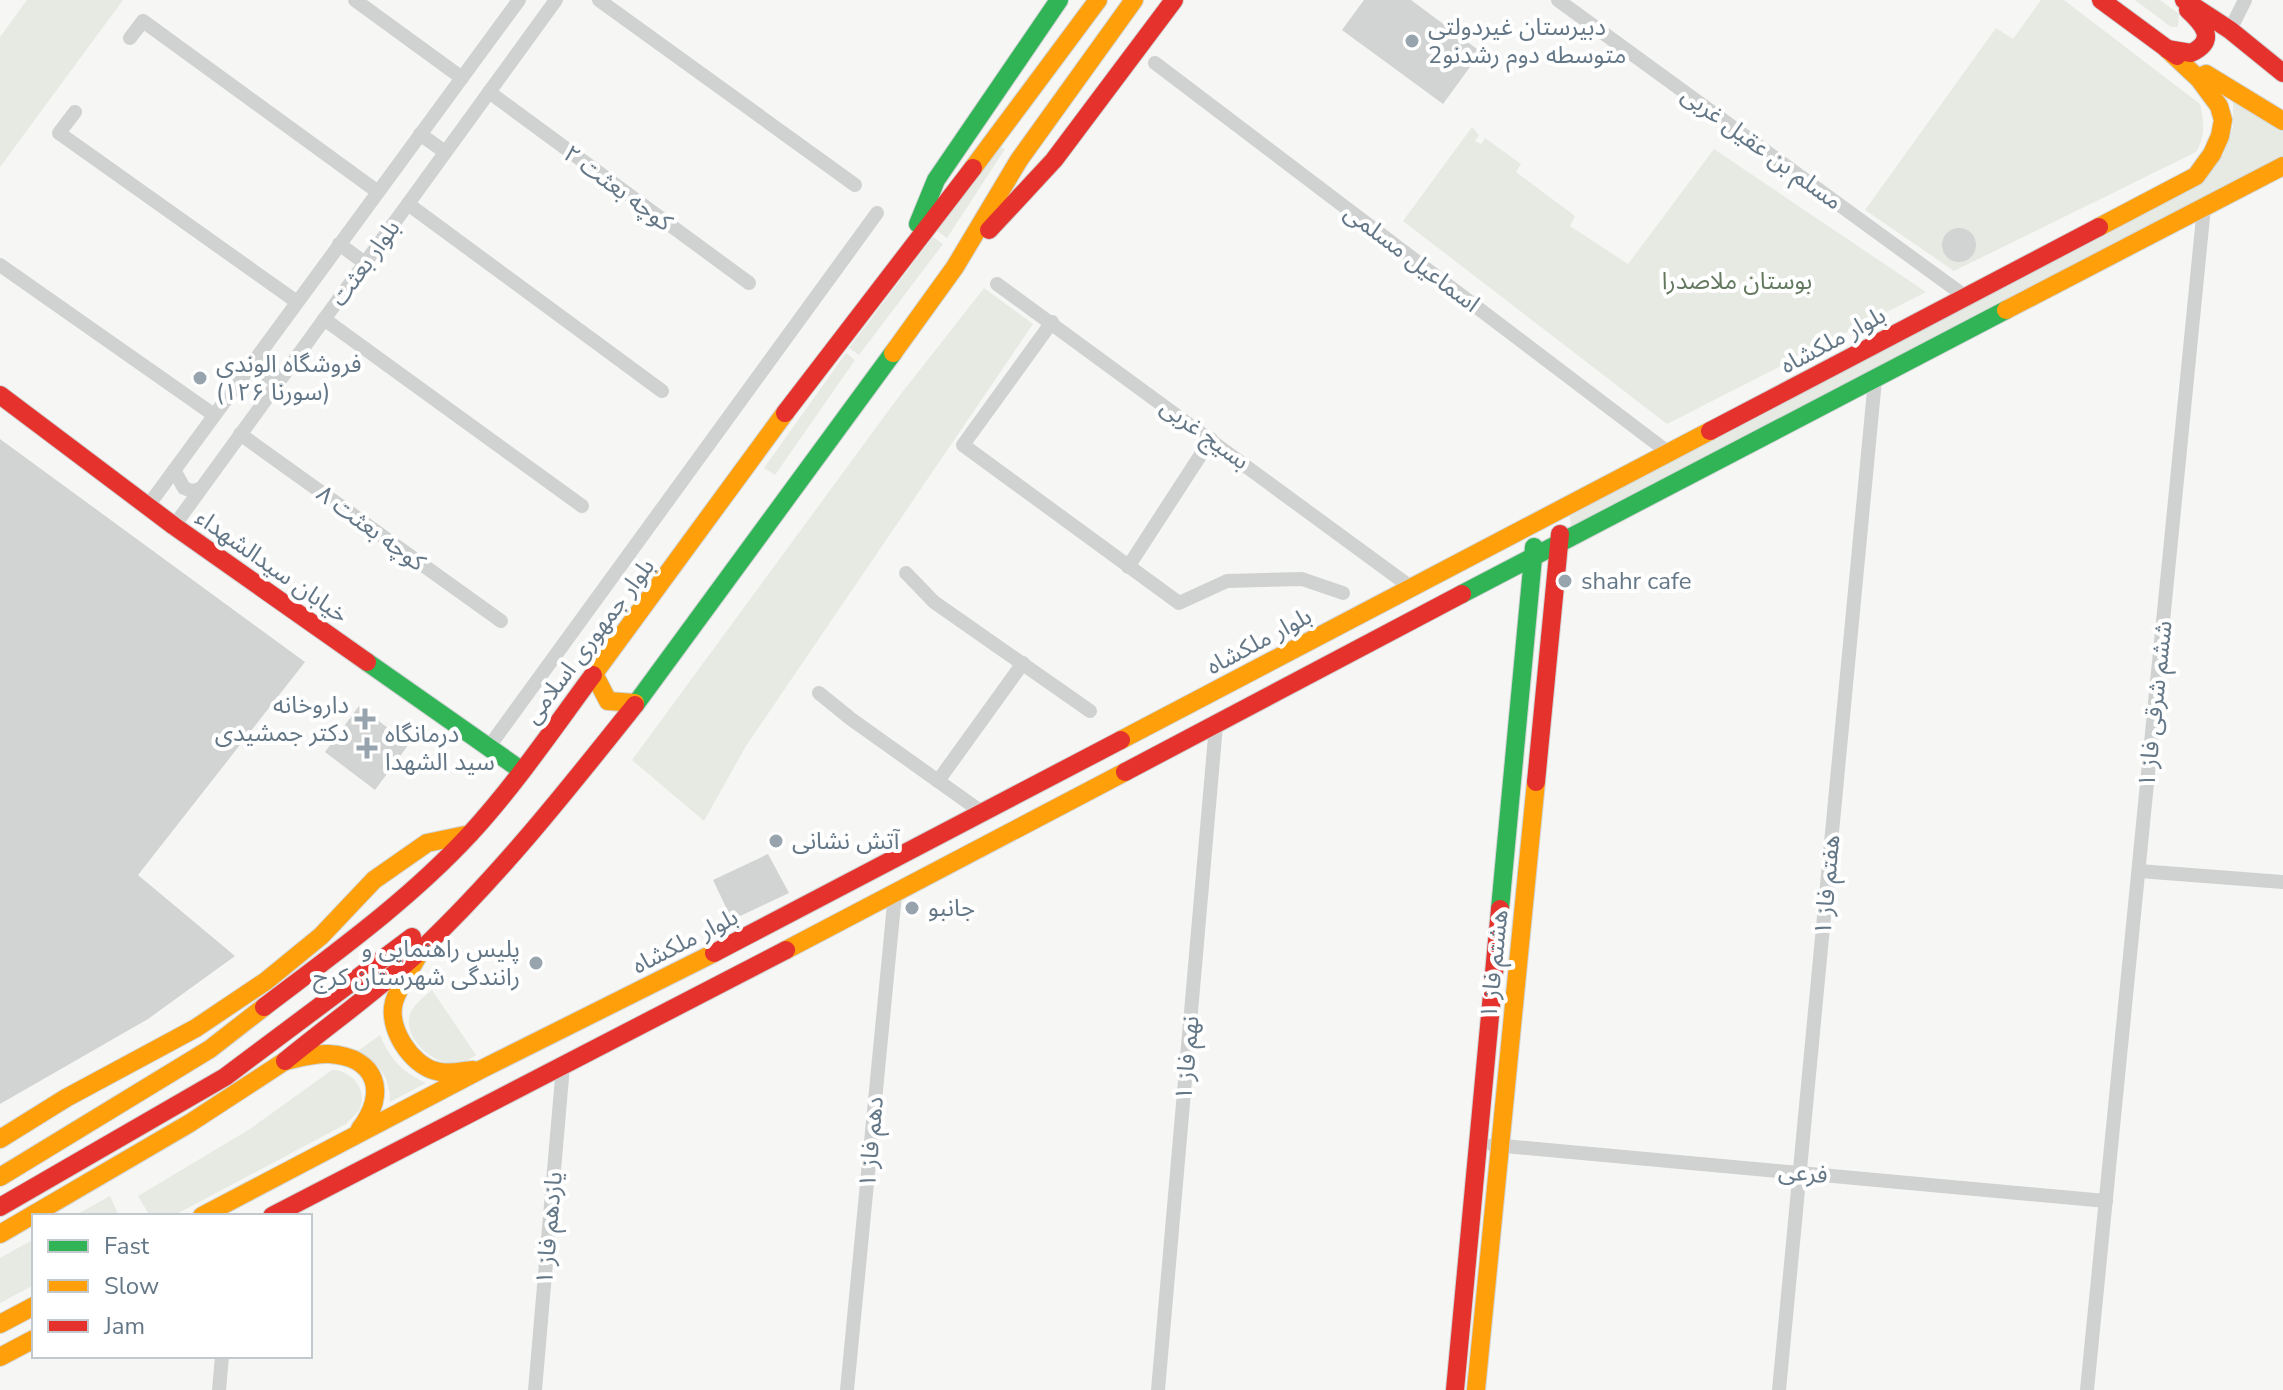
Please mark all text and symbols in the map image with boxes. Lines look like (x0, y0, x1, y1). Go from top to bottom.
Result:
place label: دبیرستان غیردولتی متوسطه دوم رشدنو2 (1428, 11, 1626, 73)
marker: دبیرستان غیردولتی متوسطه دوم رشدنو2 (1403, 32, 1421, 50)
street label: مسلم بن عقیل غربی (1675, 79, 1849, 218)
street label: کوچه بعثت ۲ (557, 138, 680, 239)
street label: اسماعیل مسلمی (1338, 197, 1486, 319)
street label: بلوار بعثت (323, 213, 407, 313)
park label: بوستان ملاصدرا (1662, 265, 1812, 297)
street label: بلوار ملکشاه (1775, 299, 1891, 381)
place label: فروشگاه الوندی (سورنا ۱۲۶) (216, 348, 362, 408)
marker: فروشگاه الوندی (سورنا ۱۲۶) (191, 369, 209, 387)
street label: بسیج غربی (1154, 391, 1256, 478)
street label: کوچه بعثت ۸ (310, 478, 433, 579)
street label: خیابان سیدالشهداء (189, 501, 355, 631)
street label: بلوار جمهوری اسلامی (516, 552, 662, 730)
place label: shahr cafe (1581, 565, 1691, 597)
marker: shahr cafe (1556, 572, 1574, 590)
street label: بلوار ملکشاه (1201, 600, 1317, 682)
street label: ششم شرقی فاز ۱ (2130, 619, 2181, 789)
place label: داروخانه دکتر جمشیدی (215, 689, 349, 749)
marker: داروخانه دکتر جمشیدی (356, 710, 374, 728)
place label: درمانگاه سید الشهدا (385, 718, 495, 778)
marker: درمانگاه سید الشهدا (356, 737, 378, 759)
place label: آتش نشانی (792, 825, 900, 857)
marker: آتش نشانی (767, 832, 785, 850)
street label: هفتم فاز ۱ (1807, 833, 1848, 937)
place label: جانبو (928, 892, 975, 924)
marker: جانبو (903, 899, 921, 917)
street label: بلوار ملکشاه (627, 901, 743, 981)
street label: هشتم فاز ۱ (1472, 908, 1517, 1020)
place label: پلیس راهنمایی و رانندگی شهرستان کرج (313, 933, 520, 994)
marker: پلیس راهنمایی و رانندگی شهرستان کرج (527, 954, 545, 972)
street label: نهم فاز ۱ (1167, 1014, 1208, 1102)
street label: دهم فاز ۱ (851, 1095, 892, 1189)
street label: فرعی (1777, 1155, 1829, 1191)
street label: یازدهم فاز ۱ (528, 1170, 571, 1286)
legend (32, 1214, 312, 1358)
text: Fast (104, 1230, 150, 1262)
text: Slow (104, 1270, 159, 1302)
text: Jam (103, 1310, 145, 1342)

